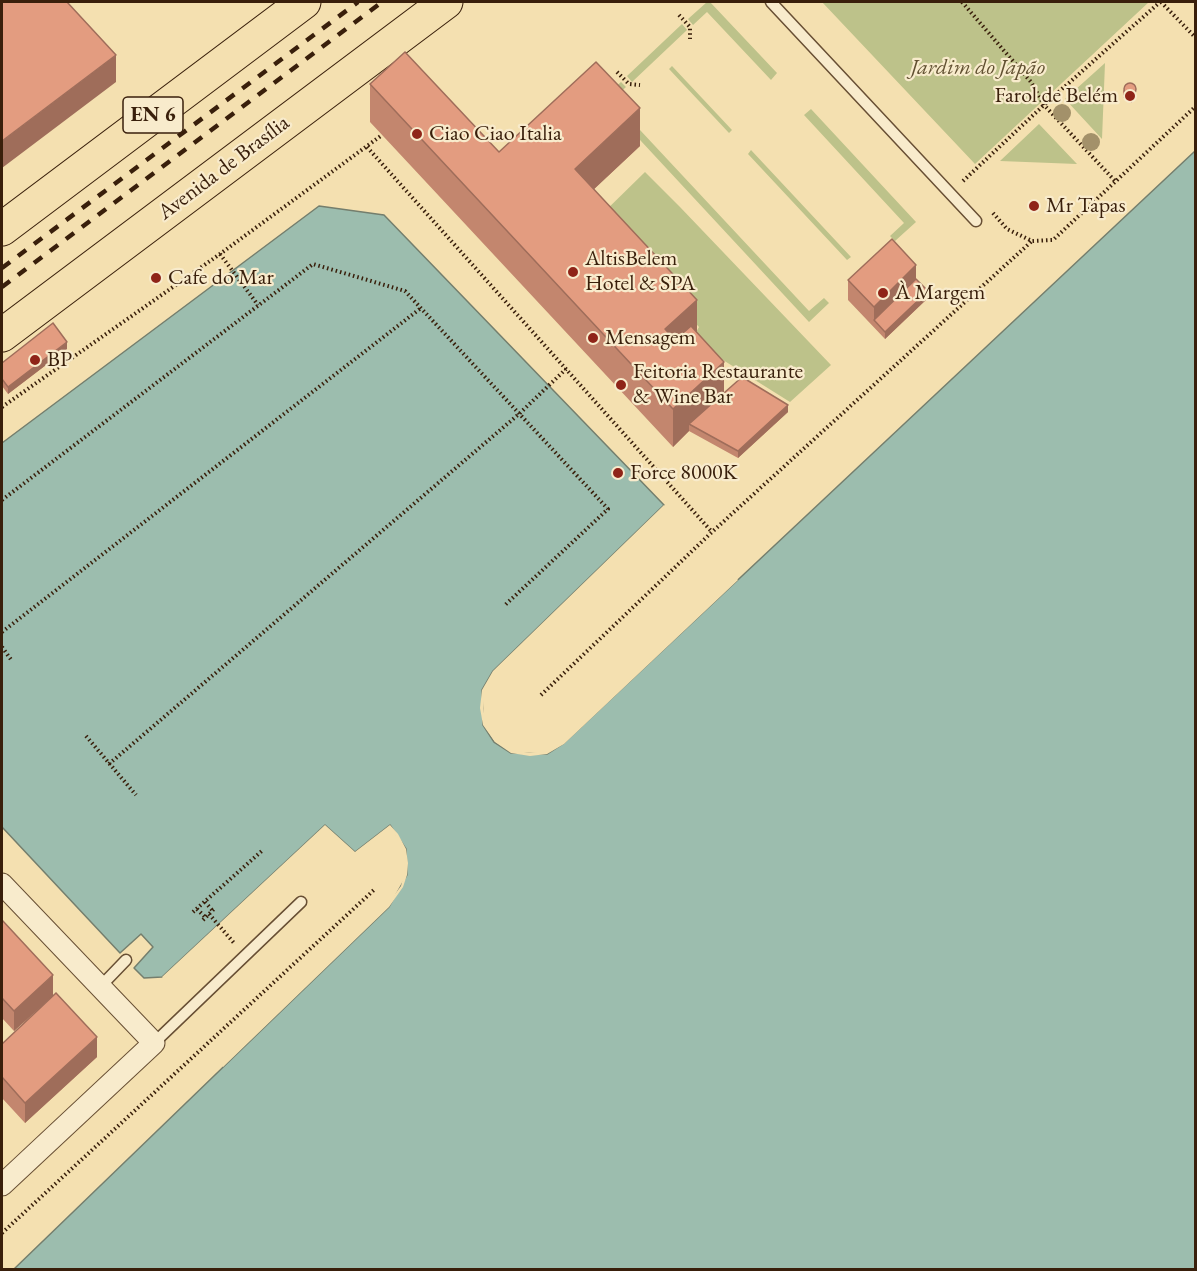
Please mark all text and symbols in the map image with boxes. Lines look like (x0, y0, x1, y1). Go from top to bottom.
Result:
park label: Jardim do Japão (911, 55, 1045, 81)
place label: Farol de Belém (994, 83, 1118, 109)
marker: Farol de Belém (1123, 89, 1137, 103)
road number: EN 6 (123, 97, 183, 133)
street label: Avenida de Brasília (153, 110, 295, 226)
place label: Ciao Ciao Italia (429, 121, 562, 147)
marker: Ciao Ciao Italia (410, 127, 424, 141)
place label: Mr Tapas (1046, 193, 1126, 219)
marker: Mr Tapas (1027, 199, 1041, 213)
place label: AltisBelem Hotel & SPA (585, 246, 696, 298)
place label: Cafe do Mar (168, 265, 274, 291)
marker: AltisBelem Hotel & SPA (566, 265, 580, 279)
marker: Cafe do Mar (149, 271, 163, 285)
place label: À Margem (895, 280, 985, 306)
marker: À Margem (876, 286, 890, 300)
place label: Mensagem (605, 325, 696, 351)
marker: Mensagem (586, 331, 600, 345)
place label: BP (47, 347, 72, 373)
marker: BP (28, 353, 42, 367)
place label: Feitoria Restaurante & Wine Bar (633, 359, 803, 410)
marker: Feitoria Restaurante & Wine Bar (614, 378, 628, 392)
place label: Force 8000K (630, 460, 738, 486)
marker: Force 8000K (611, 466, 625, 480)

